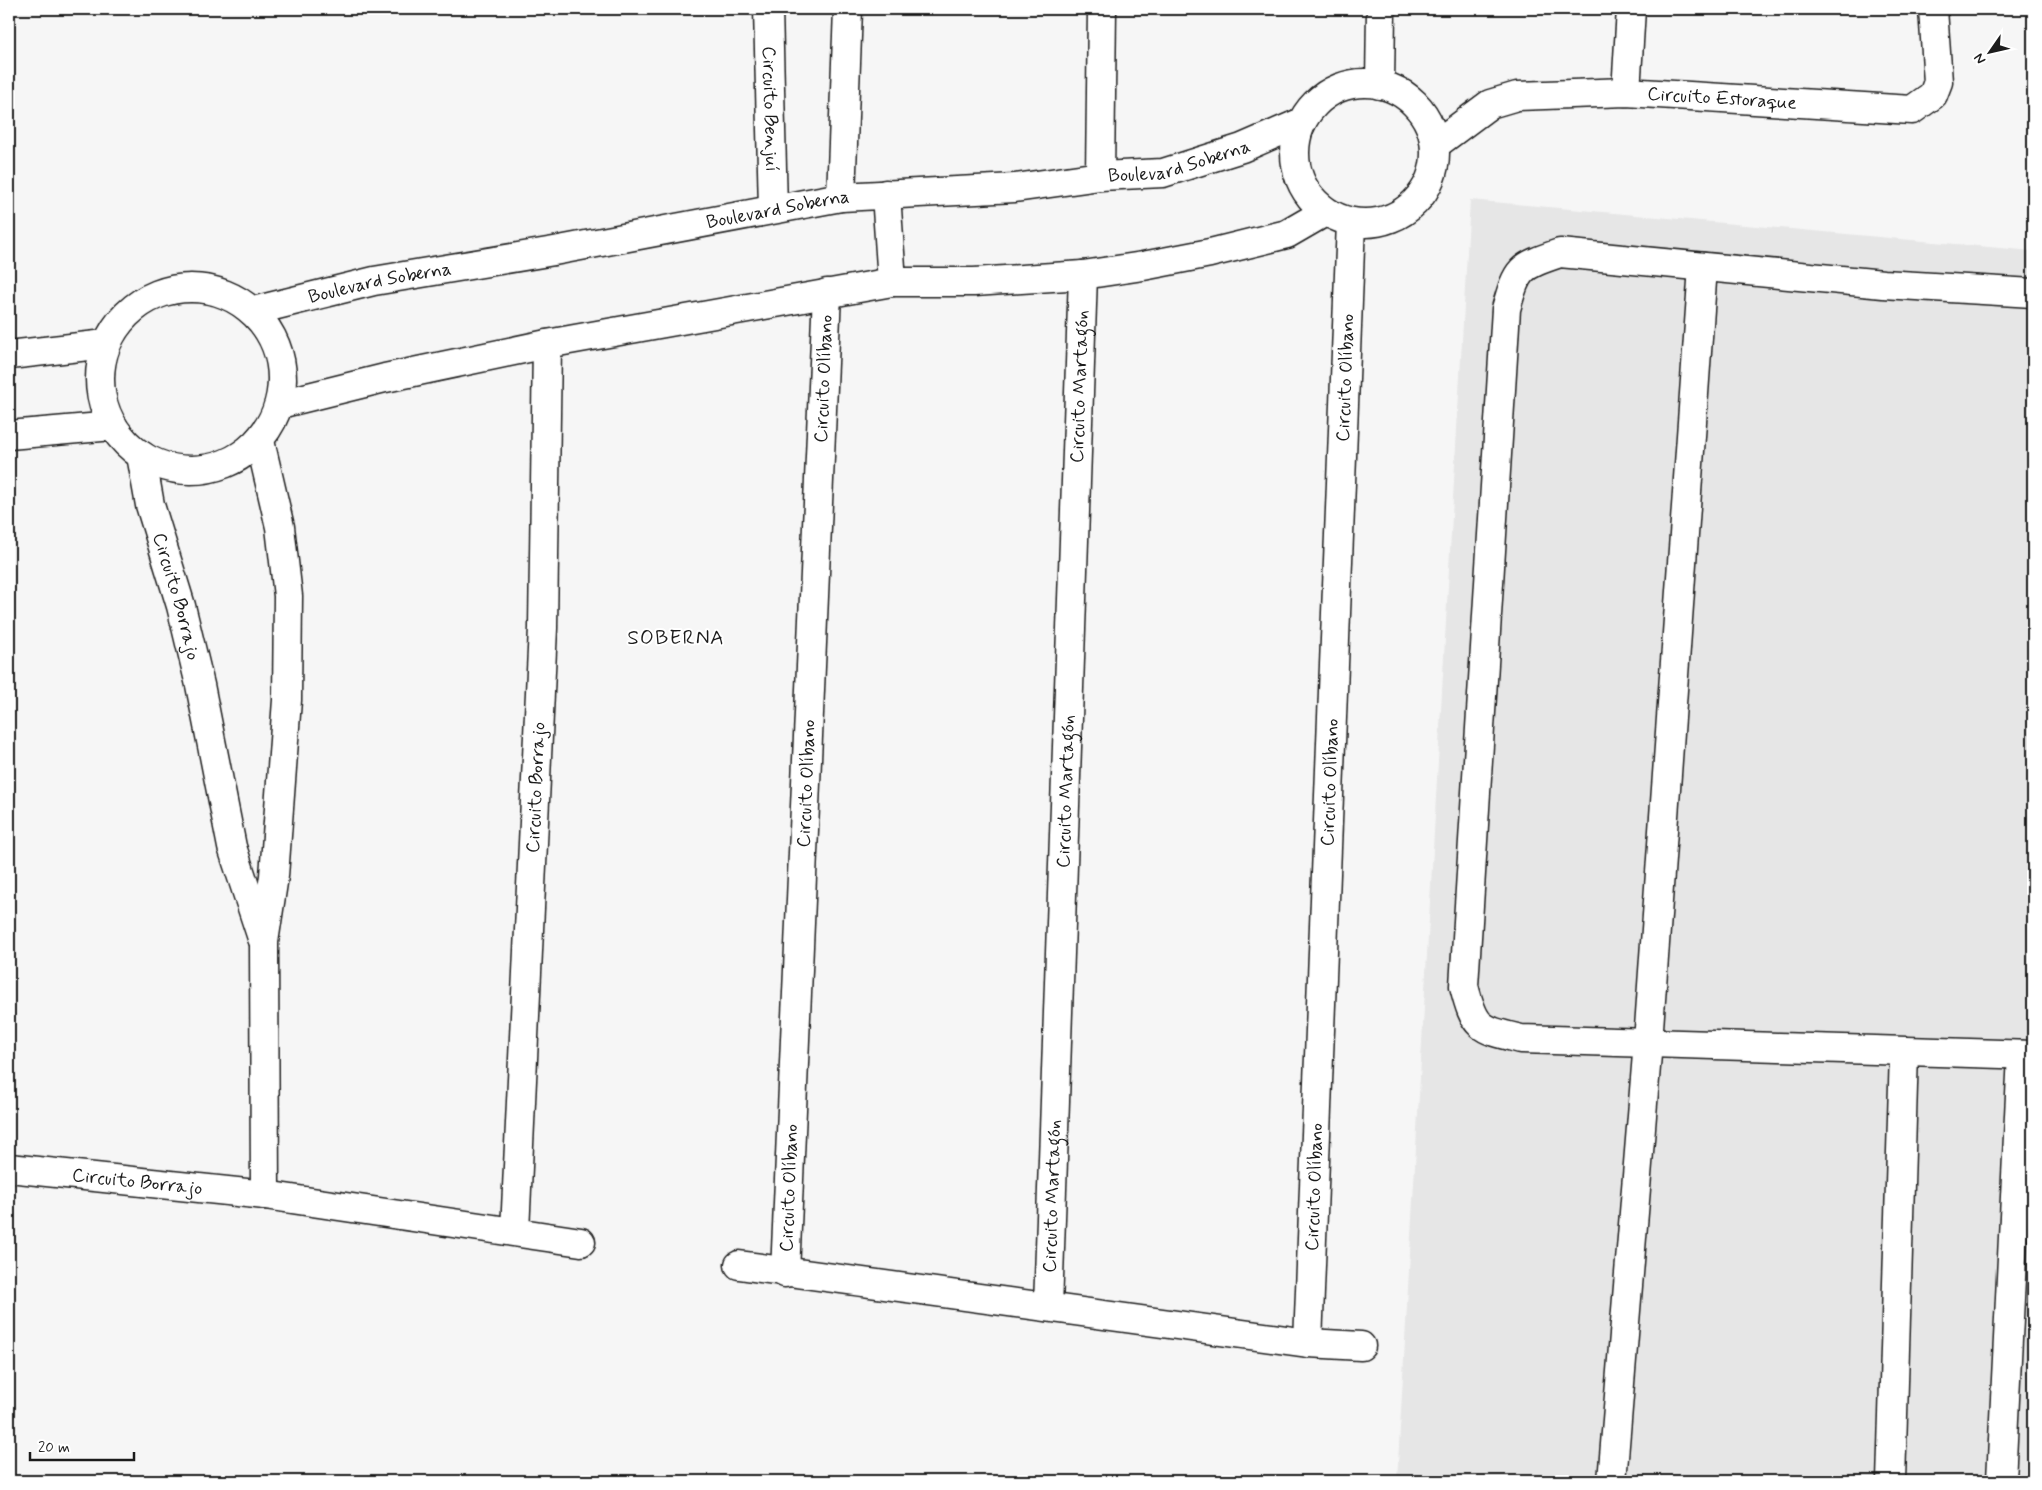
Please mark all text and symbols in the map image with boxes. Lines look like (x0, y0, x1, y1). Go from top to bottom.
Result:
north arrow (1964, 28, 2014, 78)
street label: Circuito Benjuí (756, 46, 785, 172)
text: N (1970, 50, 1990, 68)
street label: Circuito Estoraque (1646, 81, 1797, 115)
street label: Boulevard Soberna (1107, 133, 1254, 188)
street label: Boulevard Soberna (704, 184, 850, 235)
street label: Boulevard Soberna (305, 256, 453, 309)
street label: Circuito Martagón (1064, 309, 1097, 464)
street label: Circuito Olíbano (1330, 313, 1360, 442)
street label: Circuito Olíbano (808, 314, 839, 443)
street label: Circuito Borrajo (147, 530, 206, 663)
district label: SOBERNA (627, 624, 725, 652)
street label: Circuito Martagón (1050, 714, 1083, 868)
street label: Circuito Olíbano (1315, 718, 1344, 847)
street label: Circuito Olíbano (791, 719, 821, 848)
street label: Circuito Borrajo (520, 721, 552, 854)
street label: Circuito Martagón (1037, 1119, 1069, 1273)
street label: Circuito Olíbano (1299, 1123, 1329, 1252)
street label: Circuito Olíbano (773, 1124, 804, 1253)
street label: Circuito Borrajo (71, 1162, 204, 1201)
scale bar (30, 1430, 134, 1462)
text: 20 m (38, 1438, 70, 1458)

